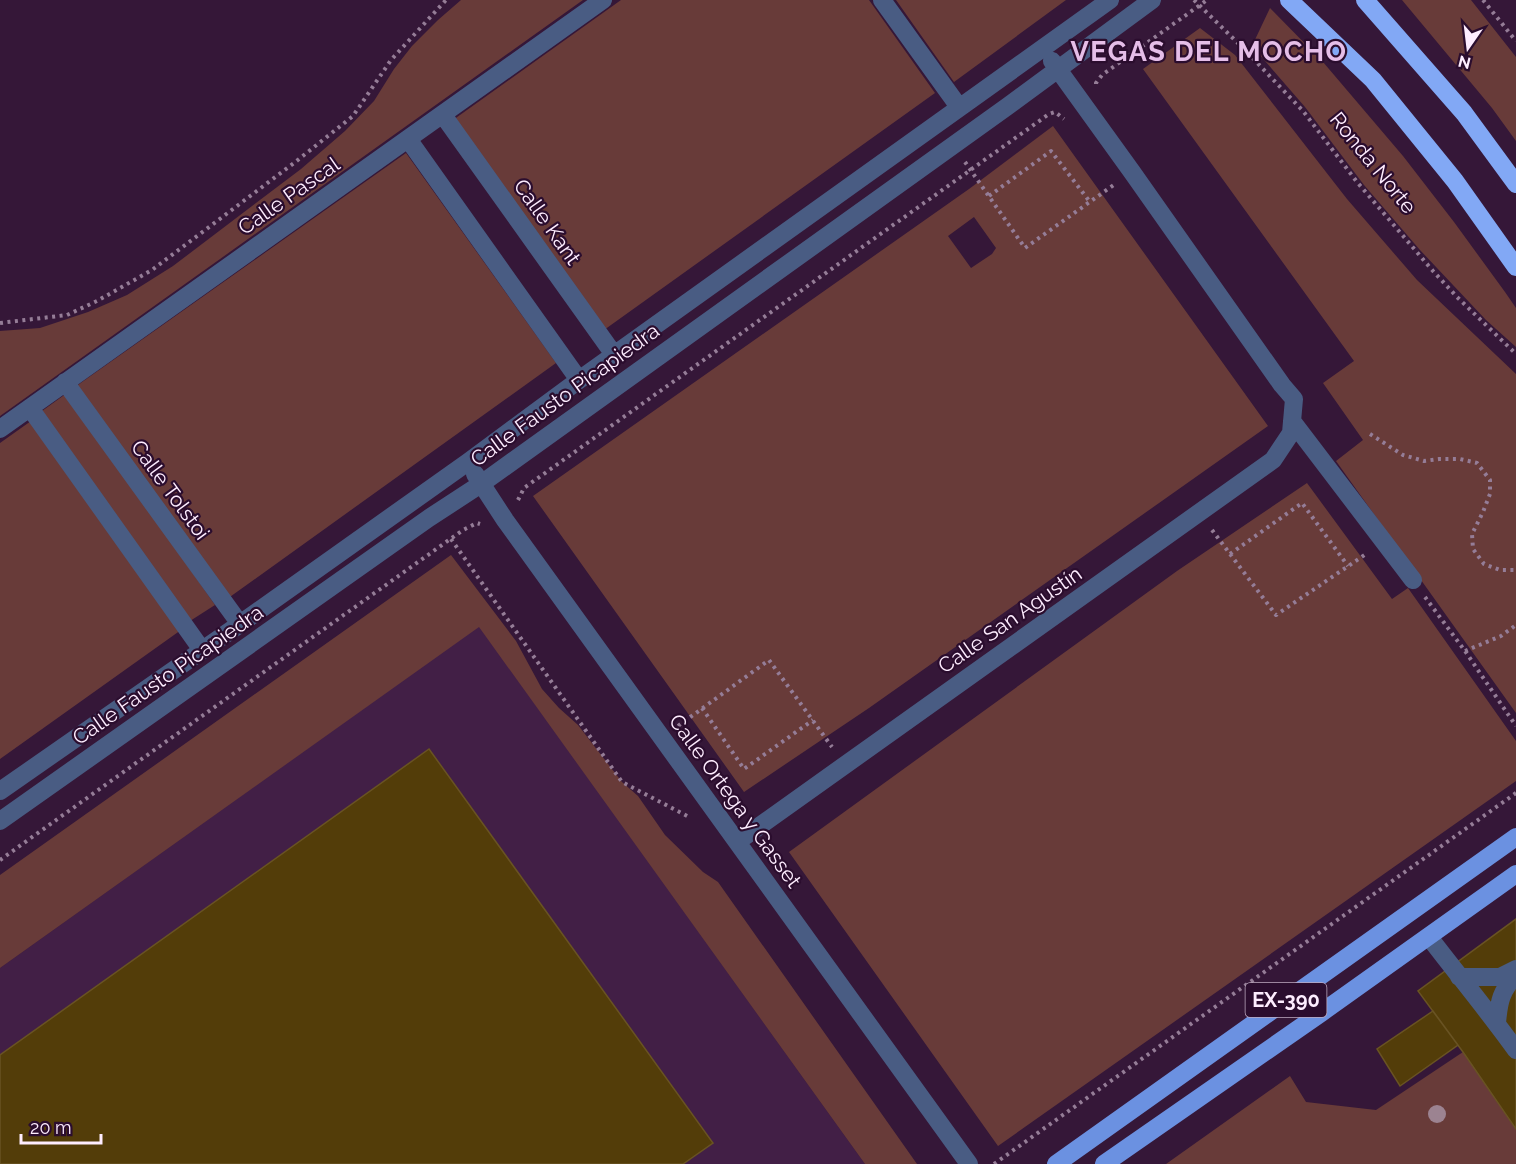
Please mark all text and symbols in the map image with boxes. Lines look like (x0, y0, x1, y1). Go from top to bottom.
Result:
north arrow (1438, 18, 1498, 78)
district label: VEGAS DEL MOCHO (1071, 36, 1347, 67)
text: N (1456, 51, 1473, 73)
street label: Ronda Norte (1325, 107, 1422, 218)
street label: Calle Pascal (233, 151, 345, 240)
street label: Calle Kant (509, 174, 586, 269)
street label: Calle Fausto Picapiedra (466, 318, 664, 471)
street label: Calle Tolstoi (126, 435, 215, 544)
street label: Calle San Agustín (933, 561, 1086, 678)
street label: Calle Fausto Picapiedra (68, 599, 268, 750)
street label: Calle Ortega y Gasset (664, 709, 807, 892)
road number: EX-390 (1246, 983, 1326, 1017)
scale bar (21, 1107, 100, 1145)
text: 20 m (30, 1117, 72, 1138)

